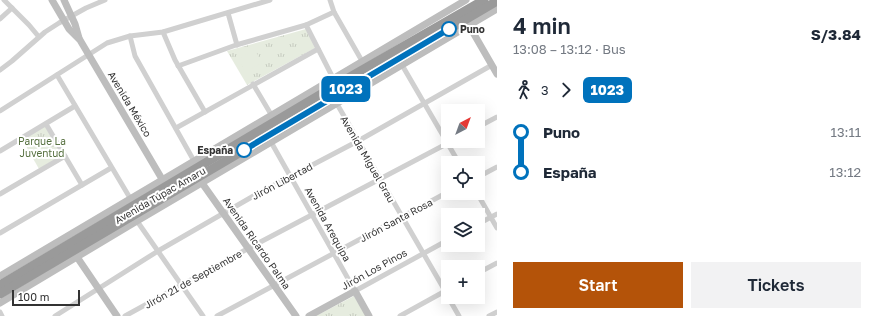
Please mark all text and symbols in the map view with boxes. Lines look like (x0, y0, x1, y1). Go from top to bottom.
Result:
text: 4 min (513, 12, 571, 39)
marker: Puno (441, 21, 457, 37)
place label: Puno (460, 23, 485, 35)
text: S/3.84 (811, 25, 861, 43)
text: 13:08 – 13:12 · Bus (513, 41, 626, 57)
street label: Avenida México (106, 69, 154, 139)
line badge: 1023 (318, 76, 374, 102)
icon: walk (513, 79, 535, 101)
icon: forward (555, 79, 577, 101)
text: 1023 (329, 80, 363, 97)
text: 1023 (591, 81, 624, 98)
text: 3 (541, 82, 549, 98)
north arrow (441, 104, 485, 148)
map controls (441, 104, 485, 304)
street label: Avenida Miguel Grau (338, 114, 398, 204)
text: Puno (543, 123, 580, 141)
text: 13:11 (831, 124, 861, 140)
park label: Parque La Juventud (18, 135, 66, 159)
marker: España (236, 142, 252, 158)
place label: España (197, 144, 233, 156)
button: locate (441, 156, 485, 200)
street label: Jirón Libertad (250, 160, 314, 202)
text: España (543, 163, 596, 181)
street label: Avenida Túpac Amaru (113, 164, 207, 226)
text: 13:12 (829, 164, 861, 180)
street label: Avenida Arequipa (303, 185, 353, 263)
street label: Avenida Ricardo Palma (221, 195, 293, 291)
street label: Jirón Santa Rosa (358, 196, 434, 244)
button: layers (441, 208, 485, 252)
street label: Jirón Los Pinos (339, 246, 409, 292)
street label: Jirón 21 de Septiembre (142, 247, 244, 311)
button: + (441, 260, 485, 304)
button: Start (513, 262, 683, 308)
button: Tickets (691, 262, 861, 308)
scale bar (12, 288, 80, 307)
text: 100 m (18, 290, 49, 303)

